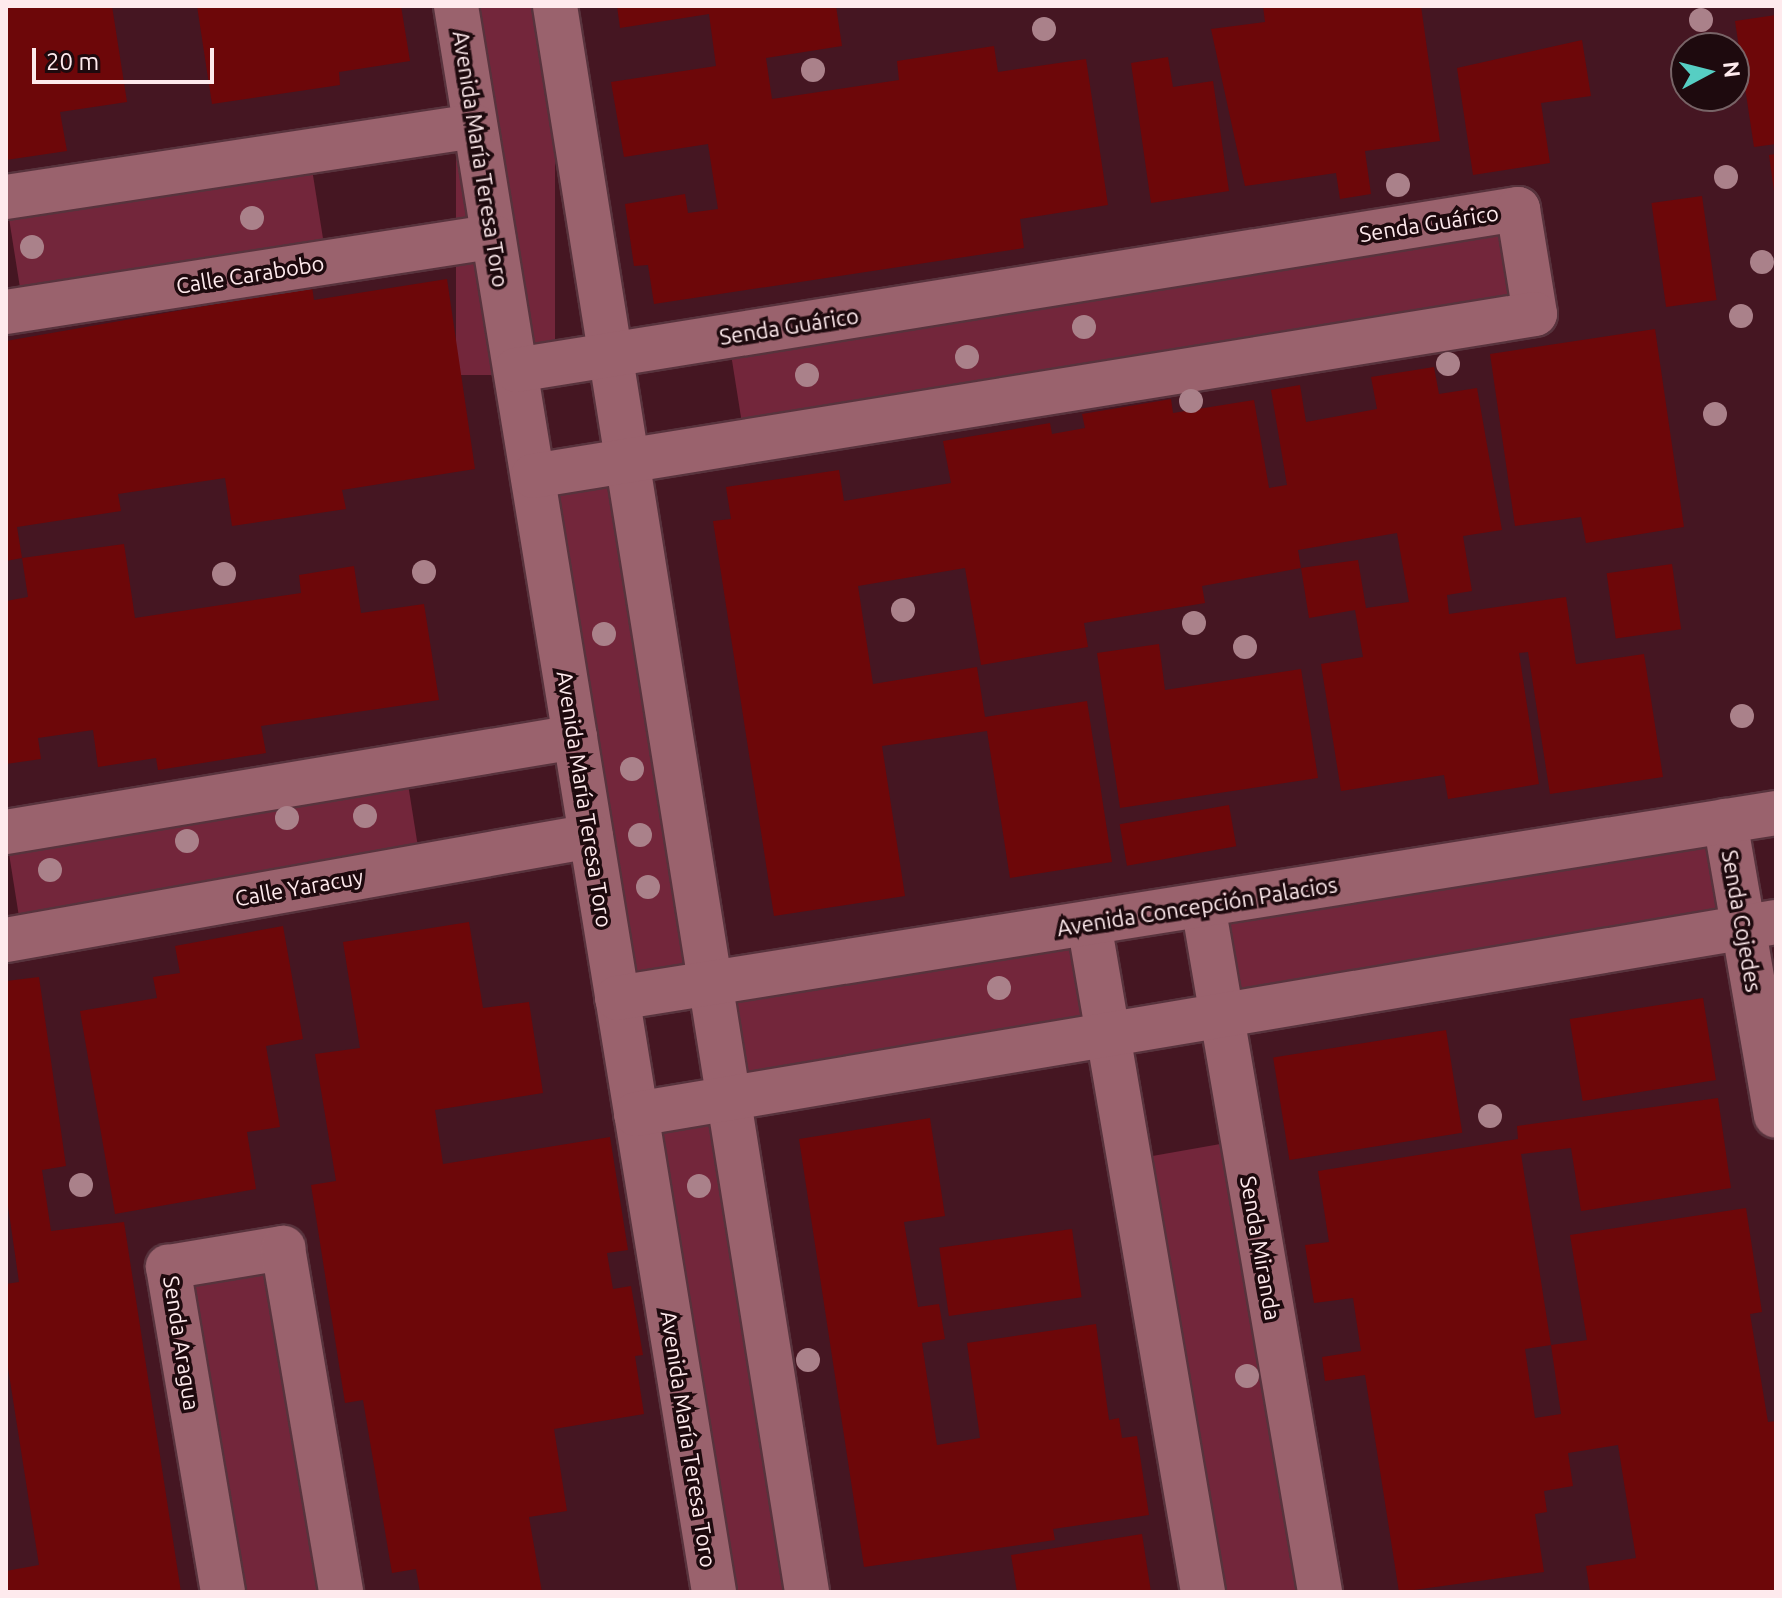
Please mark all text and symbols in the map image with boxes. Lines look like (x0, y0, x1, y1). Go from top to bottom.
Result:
street label: Avenida María Teresa Toro (448, 29, 514, 289)
scale bar (36, 32, 218, 82)
north arrow (1670, 32, 1750, 112)
text: 20 m (46, 48, 99, 75)
text: N (1719, 60, 1746, 79)
street label: Senda Guárico (1357, 199, 1501, 247)
street label: Calle Carabobo (174, 249, 326, 299)
street label: Senda Guárico (717, 302, 861, 350)
street label: Avenida María Teresa Toro (552, 669, 618, 929)
street label: Senda Cojedes (1717, 848, 1767, 994)
street label: Calle Yaracuy (233, 863, 365, 911)
street label: Avenida Concepción Palacios (1055, 871, 1339, 941)
street label: Senda Miranda (1235, 1174, 1287, 1322)
street label: Senda Aragua (158, 1274, 206, 1412)
street label: Avenida María Teresa Toro (656, 1309, 722, 1569)

